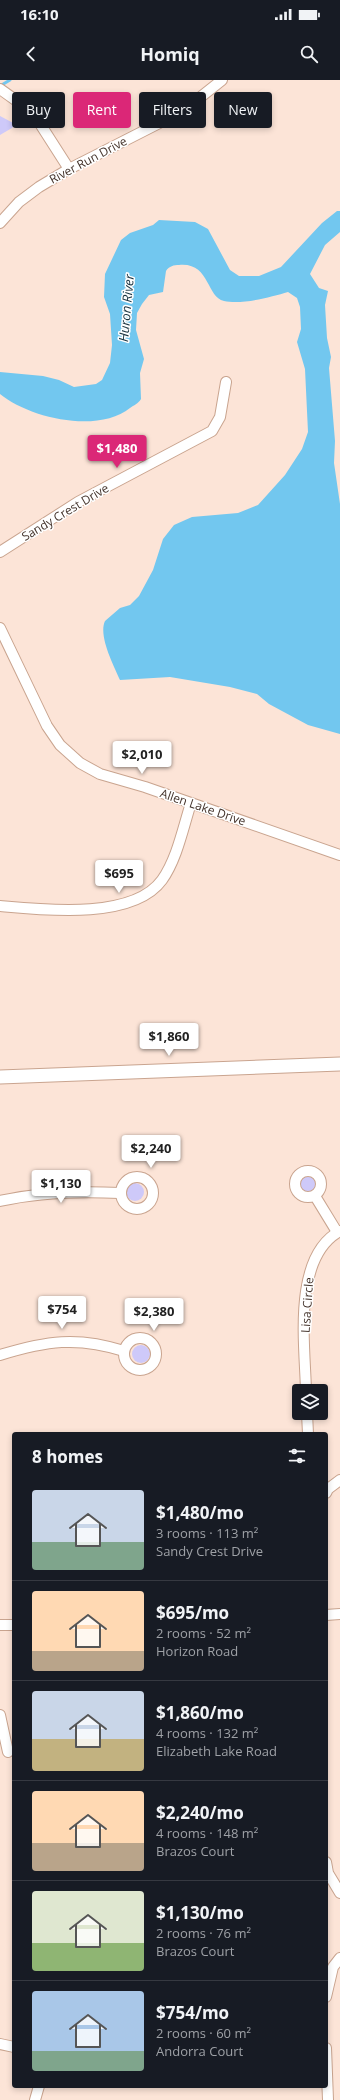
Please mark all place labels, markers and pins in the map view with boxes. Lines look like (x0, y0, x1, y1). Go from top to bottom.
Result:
pin: $1,480 (84, 435, 150, 469)
pin: $2,010 (109, 741, 175, 775)
pin: $695 (95, 860, 143, 894)
pin: $1,860 (136, 1023, 202, 1057)
pin: $2,240 (118, 1135, 184, 1169)
pin: $1,130 (28, 1170, 94, 1204)
pin: $754 (38, 1296, 86, 1330)
pin: $2,380 (121, 1298, 187, 1332)

